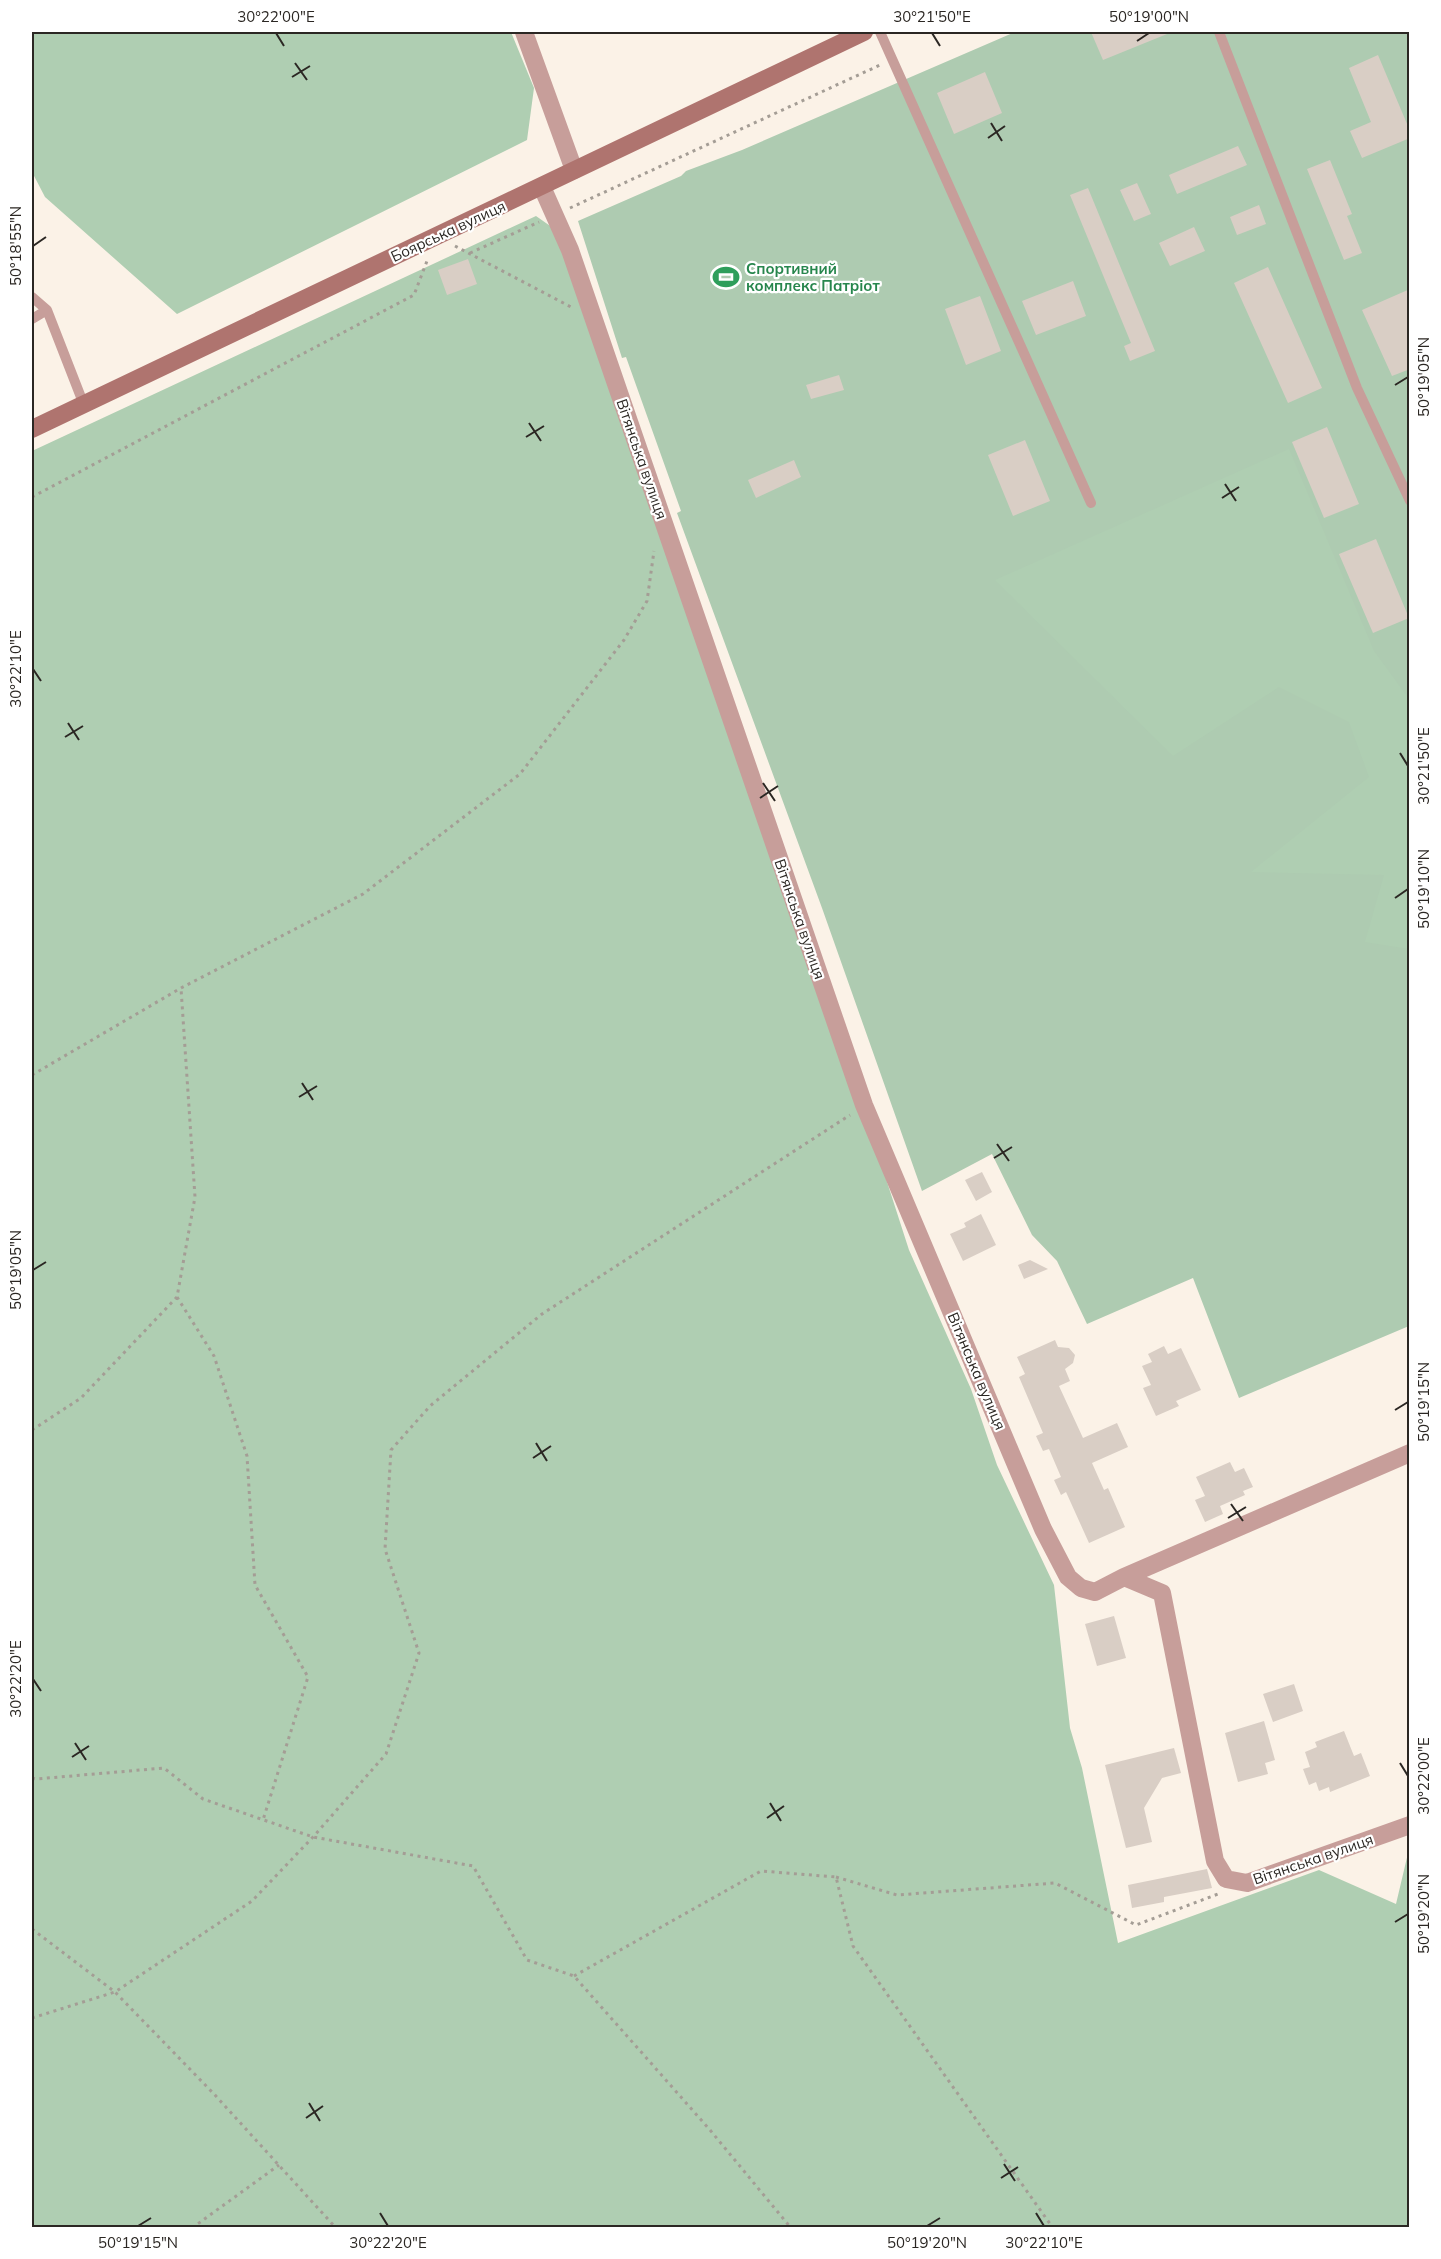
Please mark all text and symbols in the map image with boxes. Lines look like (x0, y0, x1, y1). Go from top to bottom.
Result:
text: 30°22'00"E (237, 7, 315, 26)
text: 30°21'50"E (893, 7, 971, 26)
text: 50°19'00"N (1109, 7, 1189, 26)
street label: Боярська вулиця (388, 196, 508, 266)
text: 50°18'55"N (6, 206, 25, 286)
place label: Спортивний комплекс Патріот (746, 259, 880, 295)
sports icon: Спортивний комплекс Патріот (711, 262, 741, 292)
text: 50°19'05"N (1414, 337, 1433, 417)
street label: Вітянська вулиця (612, 396, 672, 522)
text: 30°22'10"E (6, 630, 25, 708)
text: 30°21'50"E (1414, 727, 1433, 805)
text: 50°19'10"N (1414, 849, 1433, 929)
street label: Вітянська вулиця (770, 856, 830, 982)
text: 50°19'05"N (6, 1230, 25, 1310)
street label: Вітянська вулиця (944, 1309, 1010, 1433)
text: 50°19'15"N (1414, 1362, 1433, 1442)
text: 30°22'20"E (6, 1640, 25, 1718)
text: 30°22'00"E (1414, 1737, 1433, 1815)
street label: Вітянська вулиця (1250, 1829, 1376, 1889)
text: 50°19'20"N (1414, 1874, 1433, 1954)
text: 50°19'15"N (98, 2233, 178, 2252)
text: 30°22'20"E (349, 2233, 427, 2252)
text: 50°19'20"N (887, 2233, 967, 2252)
text: 30°22'10"E (1005, 2233, 1083, 2252)

